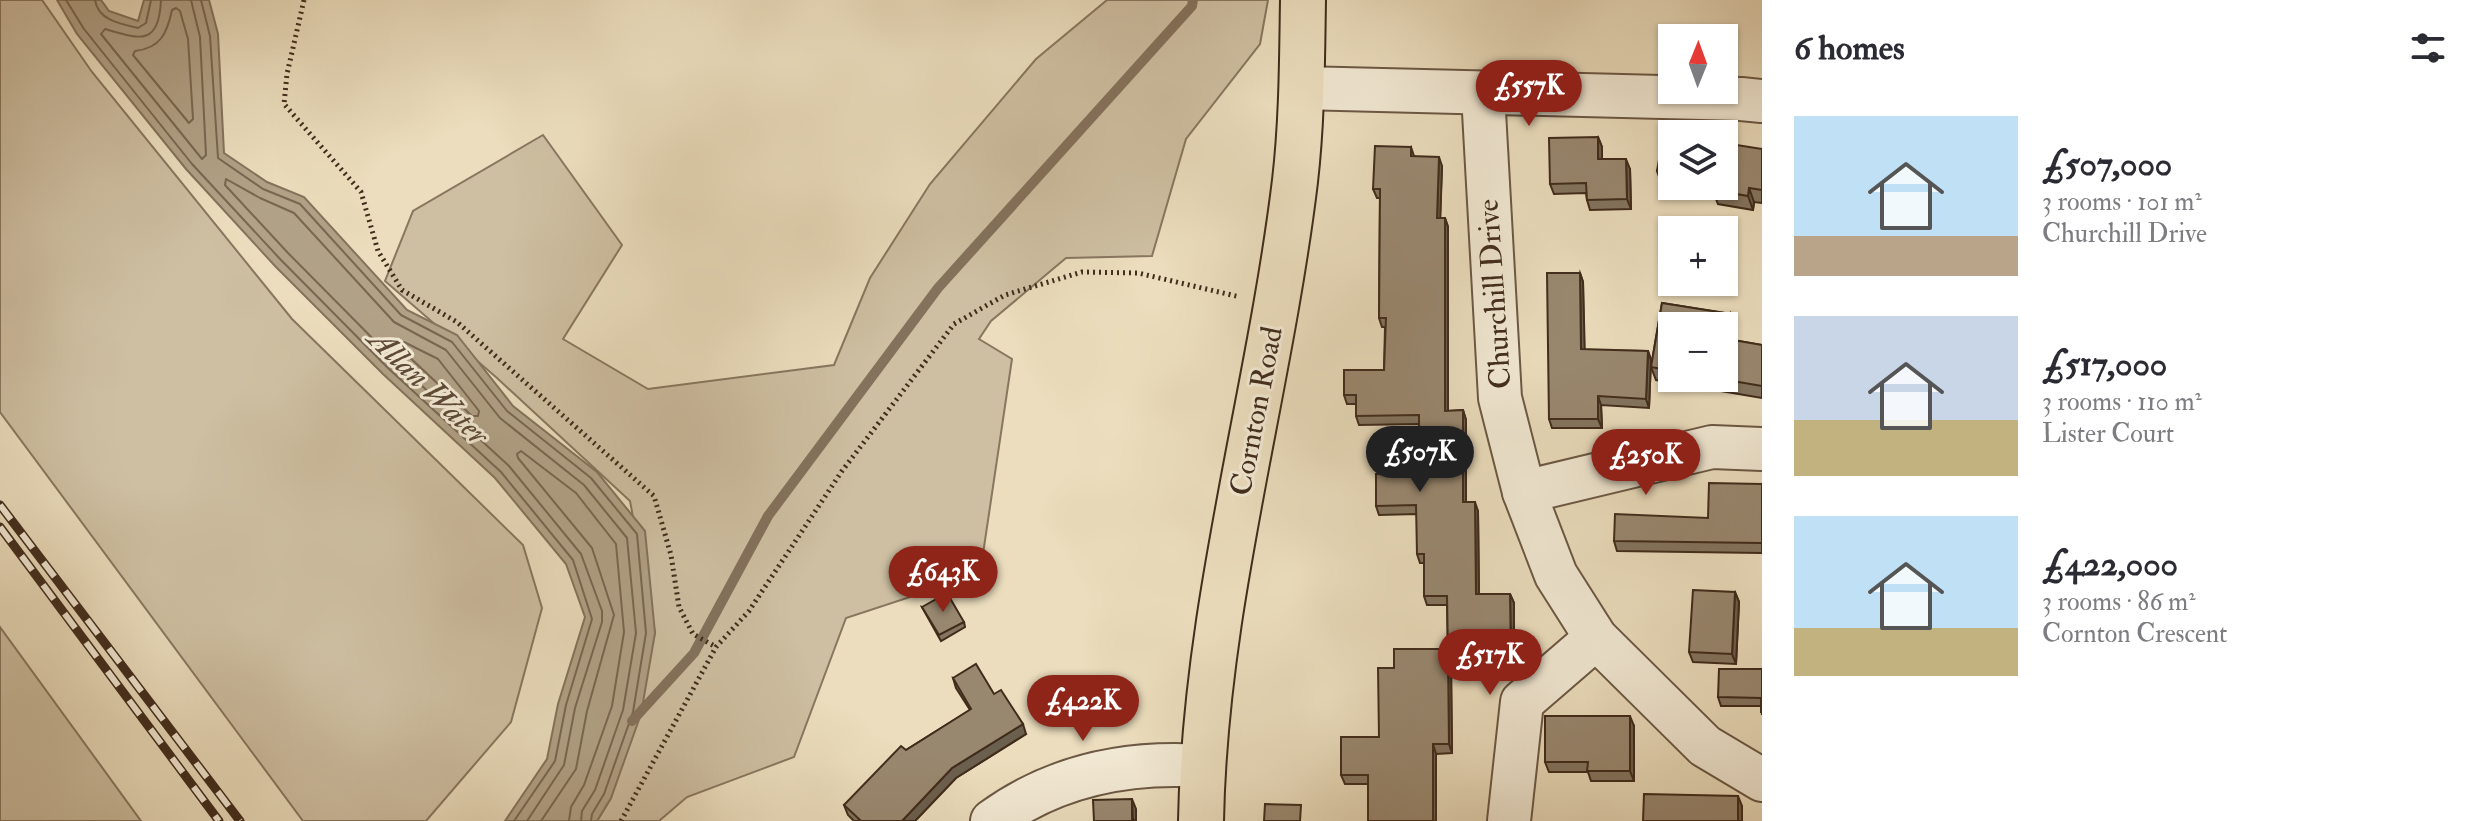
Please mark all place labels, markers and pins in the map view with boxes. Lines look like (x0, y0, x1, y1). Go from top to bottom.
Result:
pin: £557K (1473, 60, 1585, 128)
pin: £507K (1364, 426, 1476, 494)
pin: £250K (1590, 429, 1702, 497)
pin: £643K (887, 546, 999, 614)
pin: £517K (1434, 629, 1546, 697)
pin: £422K (1027, 675, 1139, 743)

